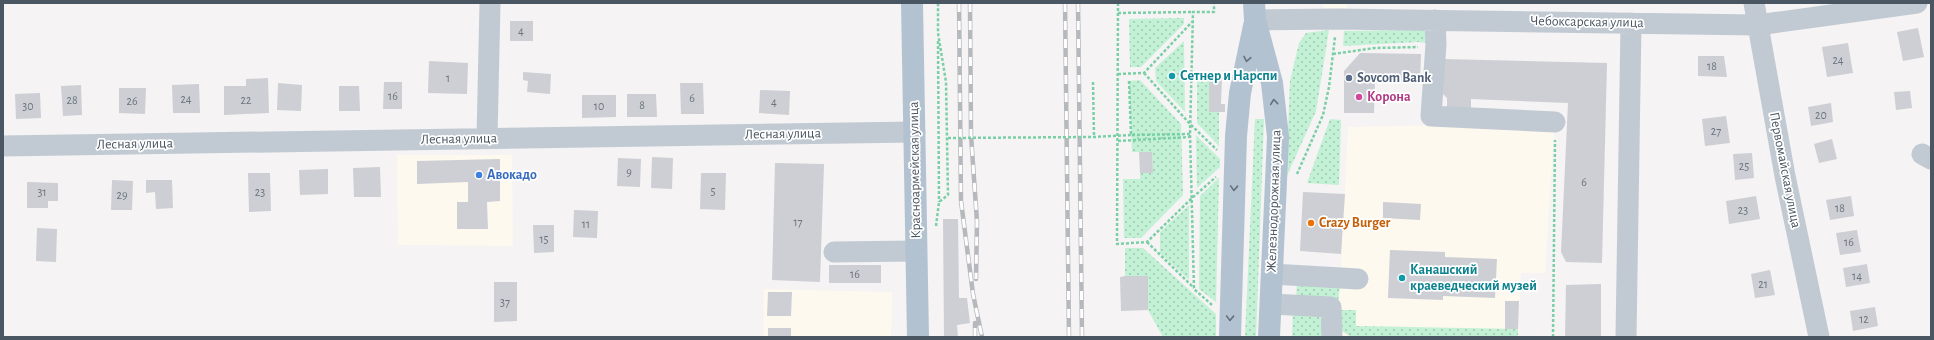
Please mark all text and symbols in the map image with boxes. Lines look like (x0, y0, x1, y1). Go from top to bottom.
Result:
street label: Чебоксарская улица (1530, 14, 1644, 30)
house number: 4 (518, 25, 524, 37)
house number: 24 (1832, 54, 1844, 66)
one-way arrow (1244, 56, 1252, 62)
house number: 18 (1707, 60, 1717, 72)
place label: Сетнер и Нарспи (1180, 69, 1277, 83)
marker: Сетнер и Нарспи (1167, 71, 1177, 81)
place label: Sovcom Bank (1357, 71, 1431, 85)
house number: 1 (446, 72, 450, 84)
marker: Sovcom Bank (1344, 73, 1354, 83)
house number: 16 (388, 90, 398, 102)
place label: Корона (1367, 90, 1411, 104)
house number: 6 (689, 92, 695, 104)
marker: Корона (1354, 92, 1364, 102)
house number: 24 (180, 93, 192, 105)
house number: 28 (66, 94, 78, 106)
house number: 22 (241, 94, 252, 106)
house number: 26 (126, 95, 138, 107)
house number: 4 (771, 96, 777, 108)
house number: 8 (639, 99, 645, 111)
one-way arrow (1270, 99, 1279, 105)
house number: 30 (22, 100, 34, 112)
house number: 10 (594, 100, 604, 112)
street label: Красноармейская улица (907, 101, 923, 239)
house number: 20 (1815, 109, 1827, 121)
street label: Первомайская улица (1767, 111, 1803, 230)
house number: 27 (1711, 125, 1721, 137)
street label: Лесная улица (745, 126, 822, 142)
street label: Железнодорожная улица (1265, 129, 1284, 273)
street label: Лесная улица (421, 131, 498, 147)
street label: Лесная улица (97, 136, 174, 152)
house number: 25 (1739, 160, 1749, 172)
house number: 9 (626, 166, 632, 178)
place label: Авокадо (487, 168, 537, 182)
marker: Авокадо (474, 170, 484, 180)
house number: 6 (1581, 176, 1587, 188)
house number: 5 (710, 185, 716, 197)
one-way arrow (1230, 185, 1238, 191)
house number: 31 (37, 186, 47, 198)
house number: 23 (255, 186, 265, 198)
house number: 29 (116, 189, 128, 201)
house number: 18 (1835, 202, 1845, 214)
house number: 23 (1738, 204, 1748, 216)
house number: 17 (793, 216, 803, 228)
place label: Crazy Burger (1319, 216, 1390, 230)
house number: 11 (582, 218, 590, 230)
marker: Crazy Burger (1306, 218, 1316, 228)
house number: 15 (539, 233, 549, 245)
house number: 16 (1844, 236, 1854, 248)
place label: Канашский краеведческий музей (1410, 263, 1537, 293)
house number: 16 (850, 268, 860, 280)
house number: 14 (1852, 270, 1862, 282)
marker: Канашский краеведческий музей (1397, 273, 1407, 283)
house number: 21 (1758, 278, 1768, 290)
house number: 37 (500, 296, 510, 308)
house number: 12 (1859, 313, 1869, 325)
one-way arrow (1226, 315, 1234, 321)

